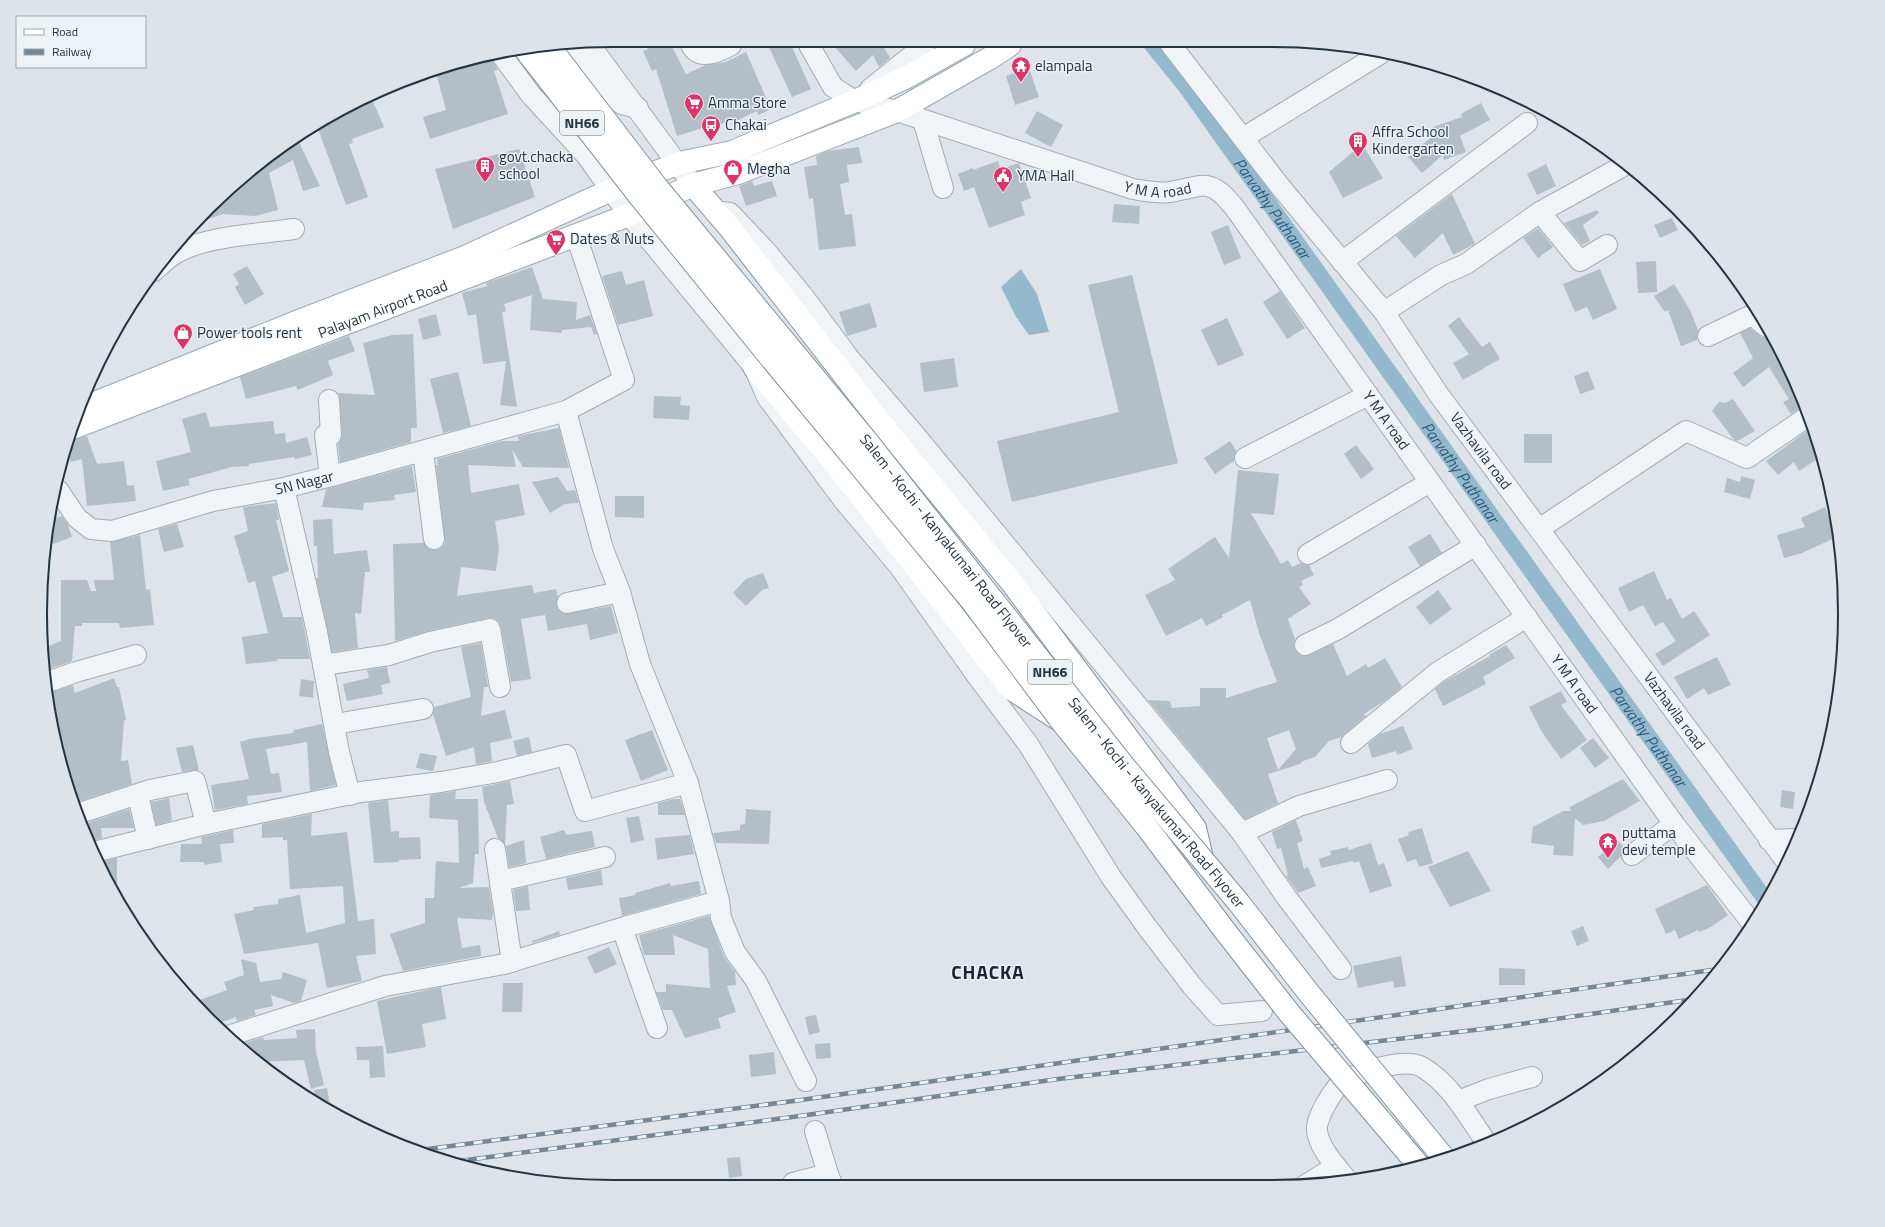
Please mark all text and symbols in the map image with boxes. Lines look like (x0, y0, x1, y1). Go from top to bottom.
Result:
legend (16, 16, 146, 68)
text: Road (52, 22, 78, 41)
text: Railway (52, 42, 92, 61)
place label: elampala (1035, 54, 1093, 77)
temple icon: elampala (1010, 55, 1032, 83)
place label: Amma Store (708, 91, 787, 114)
supermarket icon: Amma Store (683, 92, 705, 120)
road number: NH66 (560, 111, 604, 135)
place label: Chakai (725, 113, 767, 136)
bus stop icon: Chakai (700, 114, 722, 142)
place label: Affra School Kindergarten (1372, 120, 1454, 160)
building icon: Affra School Kindergarten (1347, 130, 1369, 158)
place label: govt.chacka school (499, 145, 574, 185)
water label: Parvathy Puthanar (1228, 153, 1318, 266)
building icon: govt.chacka school (474, 155, 496, 183)
place label: Megha (747, 157, 791, 180)
shop icon: Megha (722, 158, 744, 186)
place label: YMA Hall (1017, 164, 1074, 187)
public building icon: YMA Hall (992, 165, 1014, 193)
street label: Y M A road (1121, 175, 1193, 204)
place label: Dates & Nuts (570, 227, 654, 250)
supermarket icon: Dates & Nuts (545, 228, 567, 256)
street label: Palayam Airport Road (314, 273, 451, 344)
place label: Power tools rent (197, 321, 303, 344)
shop icon: Power tools rent (172, 322, 194, 350)
street label: Y M A road (1357, 386, 1416, 454)
street label: Vazhavila road (1445, 407, 1518, 494)
water label: Parvathy Puthanar (1416, 416, 1506, 529)
street label: Salem - Kochi - Kanyakumari Road Flyover (854, 429, 1038, 653)
street label: SN Nagar (273, 464, 336, 500)
street label: Y M A road (1546, 649, 1604, 718)
road number: NH66 (1028, 660, 1072, 684)
street label: Vazhavila road (1638, 667, 1711, 754)
water label: Parvathy Puthanar (1604, 680, 1694, 793)
street label: Salem - Kochi - Kanyakumari Road Flyover (1063, 692, 1251, 913)
place label: puttama devi temple (1622, 821, 1696, 861)
temple icon: puttama devi temple (1597, 831, 1619, 859)
district label: CHACKA (951, 957, 1025, 986)

